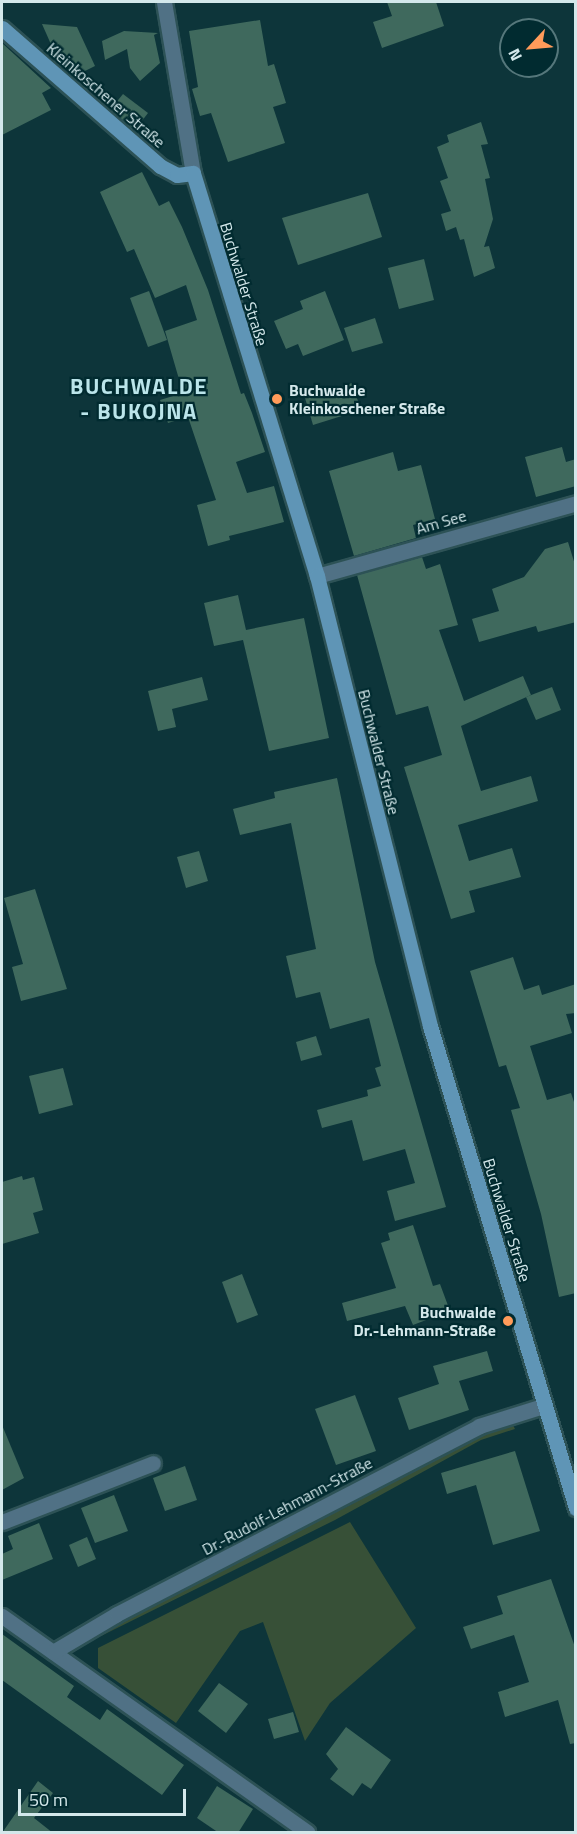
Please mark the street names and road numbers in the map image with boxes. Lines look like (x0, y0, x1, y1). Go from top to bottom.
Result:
street label: Kleinkoschener Straße (43, 38, 169, 152)
street label: Buchwalder Straße (216, 220, 272, 348)
street label: Am See (414, 506, 468, 538)
street label: Buchwalder Straße (354, 687, 404, 817)
street label: Buchwalder Straße (479, 1156, 535, 1284)
street label: Dr.-Rudolf-Lehmann-Straße (199, 1453, 375, 1559)

